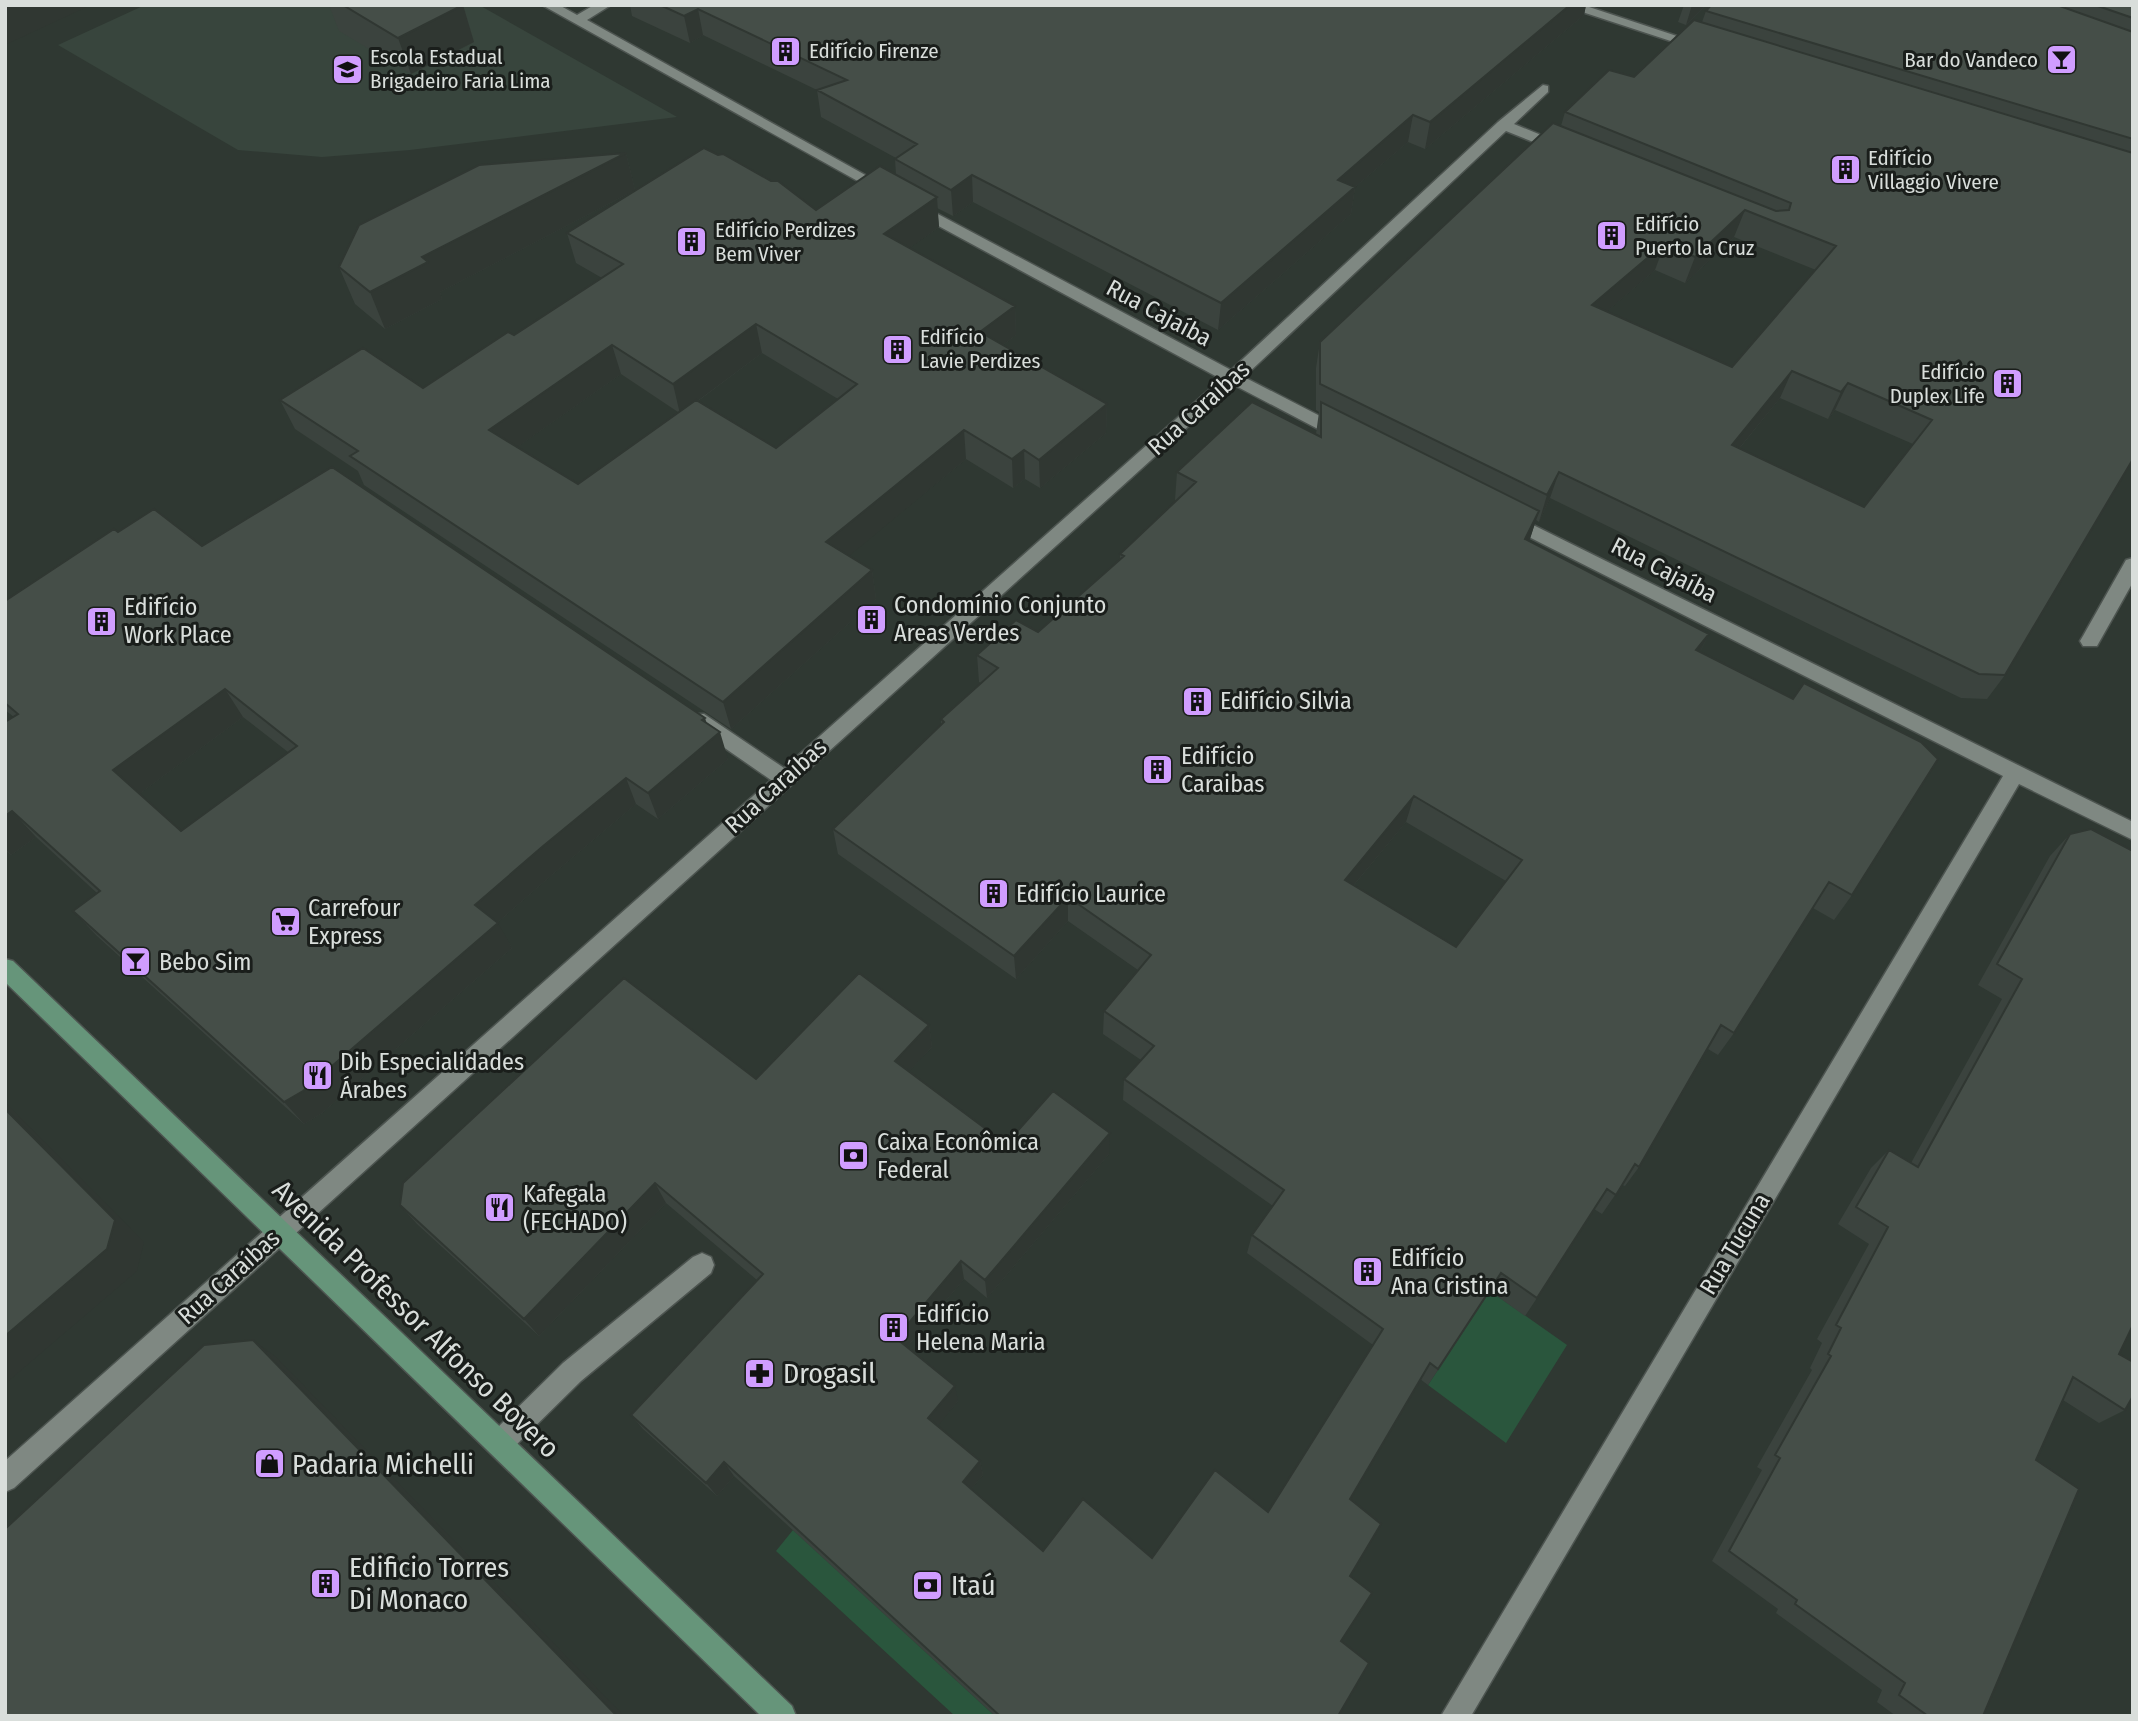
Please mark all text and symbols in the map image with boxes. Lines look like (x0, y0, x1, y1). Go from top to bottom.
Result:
building icon: Edifício Firenze (769, 34, 803, 68)
place label: Edifício Firenze (809, 38, 939, 64)
bar icon: Bar do Vandeco (2044, 43, 2078, 77)
place label: Escola Estadual Brigadeiro Faria Lima (370, 44, 551, 94)
place label: Bar do Vandeco (1904, 47, 2038, 73)
school or university icon: Escola Estadual Brigadeiro Faria Lima (330, 52, 364, 86)
place label: Edifício Villaggio Vivere (1868, 145, 1999, 195)
building icon: Edifício Villaggio Vivere (1828, 153, 1862, 187)
place label: Edifício Puerto la Cruz (1635, 211, 1754, 261)
place label: Edifício Perdizes Bem Viver (715, 217, 856, 267)
building icon: Edifício Puerto la Cruz (1595, 219, 1629, 253)
building icon: Edifício Perdizes Bem Viver (675, 225, 709, 259)
street label: Rua Cajaíba (1102, 274, 1216, 352)
place label: Edifício Lavie Perdizes (920, 324, 1041, 374)
building icon: Edifício Lavie Perdizes (880, 332, 914, 366)
street label: Rua Caraíbas (1142, 355, 1256, 461)
place label: Edifício Duplex Life (1890, 359, 1985, 409)
building icon: Edifício Duplex Life (1991, 367, 2025, 401)
street label: Rua Cajaíba (1606, 531, 1722, 609)
place label: Condomínio Conjunto Areas Verdes (894, 591, 1106, 647)
place label: Edifício Work Place (124, 593, 232, 649)
building icon: Condomínio Conjunto Areas Verdes (854, 602, 888, 636)
building icon: Edifício Work Place (84, 604, 118, 638)
building icon: Edifício Silvia (1180, 684, 1214, 718)
place label: Edifício Silvia (1220, 687, 1352, 715)
street label: Rua Caraíbas (719, 733, 833, 839)
place label: Edifício Caraibas (1181, 742, 1265, 798)
building icon: Edifício Caraibas (1141, 753, 1175, 787)
building icon: Edifício Laurice (976, 877, 1010, 911)
place label: Edifício Laurice (1016, 880, 1166, 908)
place label: Carrefour Express (308, 894, 401, 950)
supermarket icon: Carrefour Express (268, 905, 302, 939)
bar icon: Bebo Sim (119, 945, 153, 979)
place label: Bebo Sim (159, 948, 251, 976)
place label: Dib Especialidades Árabes (340, 1048, 524, 1104)
restaurant icon: Dib Especialidades Árabes (300, 1059, 334, 1093)
place label: Caixa Econômica Federal (877, 1128, 1039, 1184)
bank icon: Caixa Econômica Federal (837, 1139, 871, 1173)
street label: Avenida Professor Alfonso Bovero (266, 1173, 566, 1465)
place label: Kafegala (FECHADO) (523, 1180, 627, 1236)
street label: Rua Tucuna (1694, 1188, 1776, 1300)
restaurant icon: Kafegala (FECHADO) (483, 1191, 517, 1225)
street label: Rua Caraíbas (172, 1224, 286, 1330)
place label: Edifício Ana Cristina (1391, 1244, 1508, 1300)
building icon: Edifício Ana Cristina (1351, 1255, 1385, 1289)
place label: Edifício Helena Maria (916, 1300, 1046, 1356)
building icon: Edifício Helena Maria (876, 1311, 910, 1345)
pharmacy icon: Drogasil (743, 1356, 777, 1390)
place label: Drogasil (783, 1357, 876, 1390)
shop icon: Padaria Michelli (252, 1447, 286, 1481)
place label: Padaria Michelli (292, 1448, 474, 1481)
place label: Edificio Torres Di Monaco (349, 1551, 509, 1616)
building icon: Edificio Torres Di Monaco (309, 1566, 343, 1600)
bank icon: Itaú (911, 1568, 945, 1602)
place label: Itaú (951, 1569, 996, 1602)

